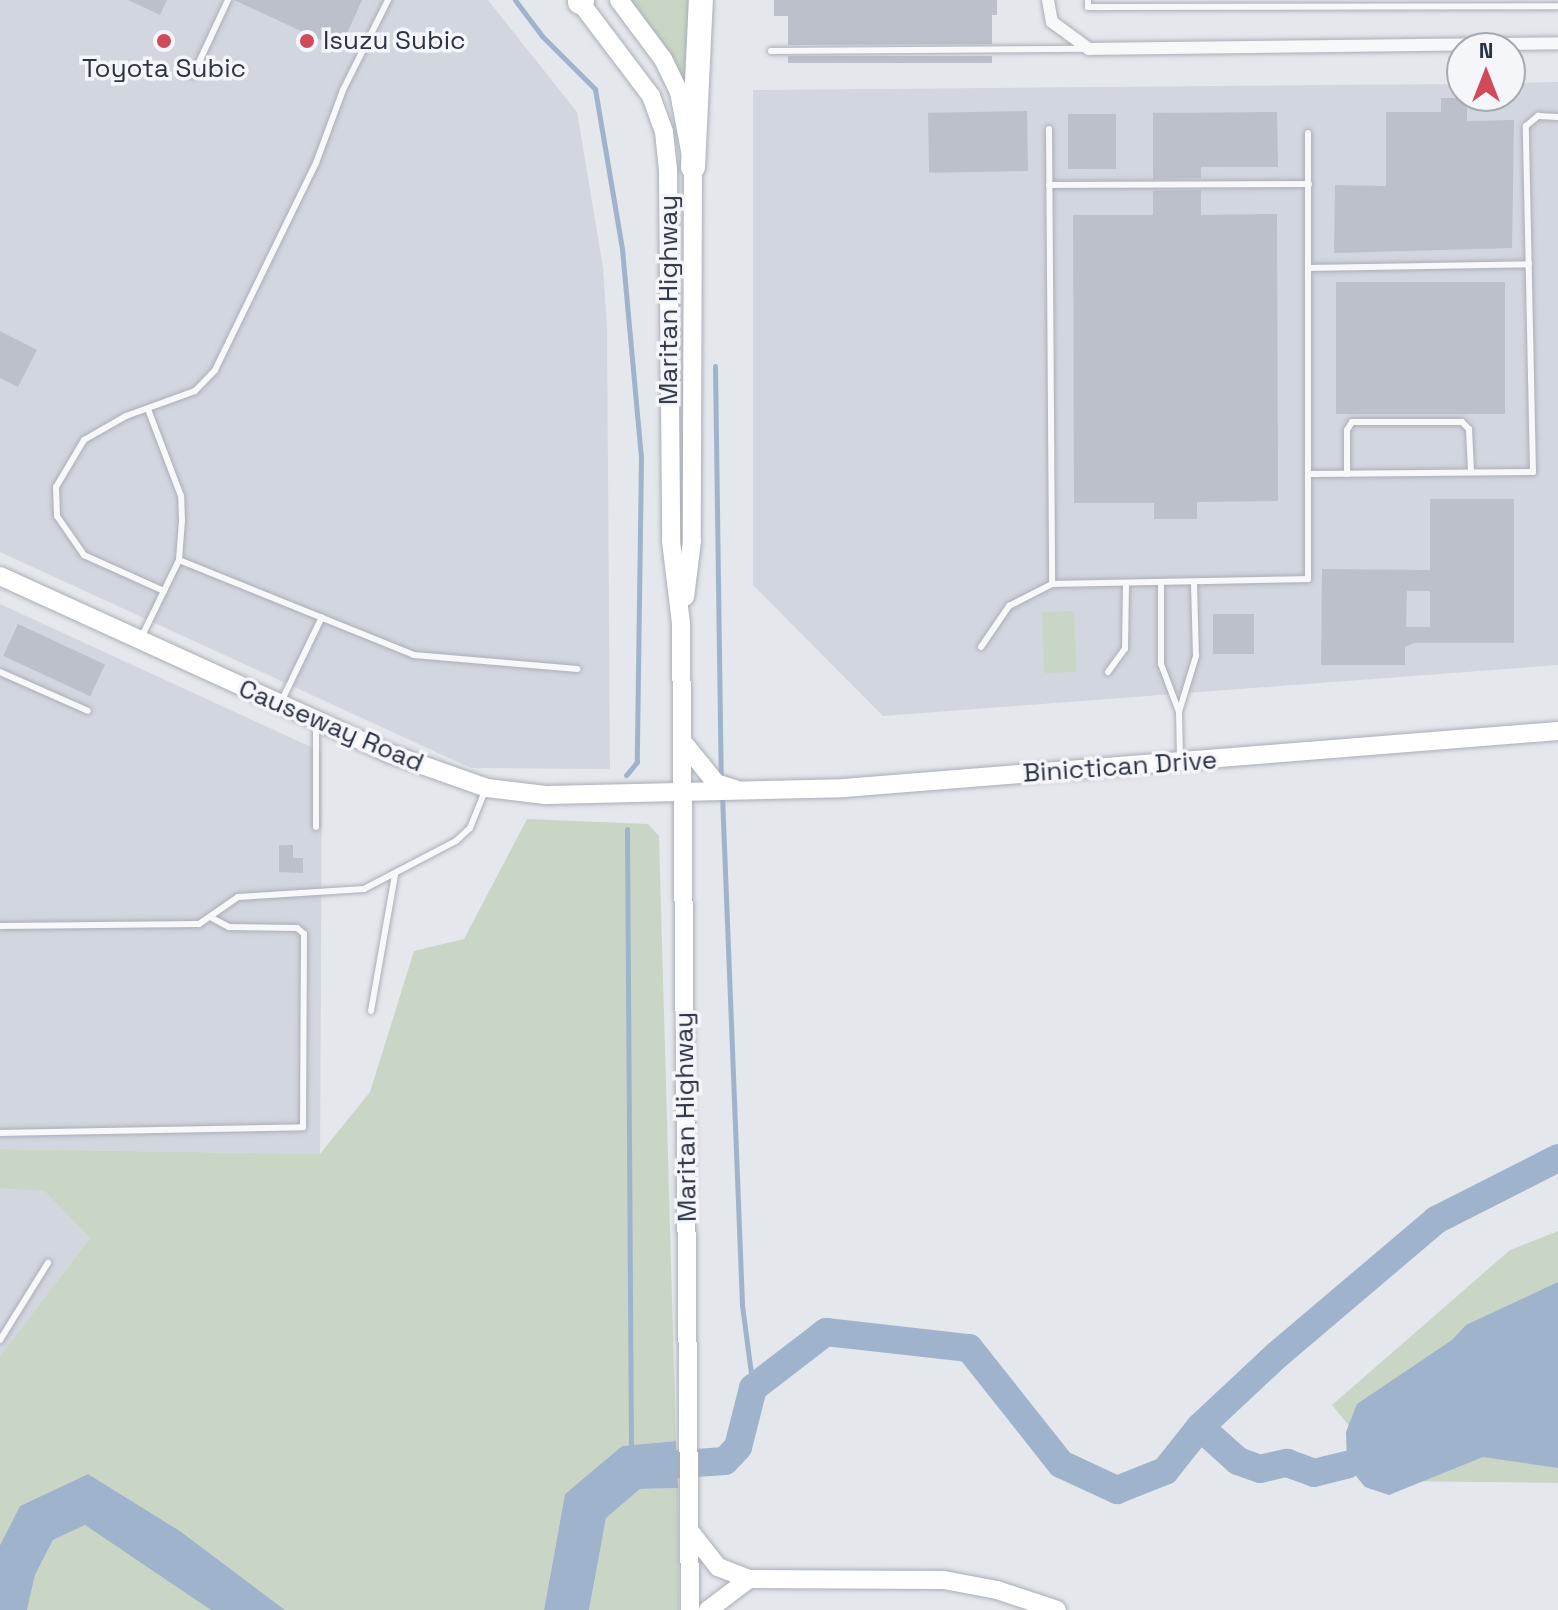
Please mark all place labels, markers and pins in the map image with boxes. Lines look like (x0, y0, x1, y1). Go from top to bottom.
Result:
place label: Isuzu Subic (323, 25, 466, 57)
marker: Toyota Subic (155, 32, 173, 50)
marker: Isuzu Subic (298, 32, 316, 50)
place label: Toyota Subic (82, 53, 246, 85)

